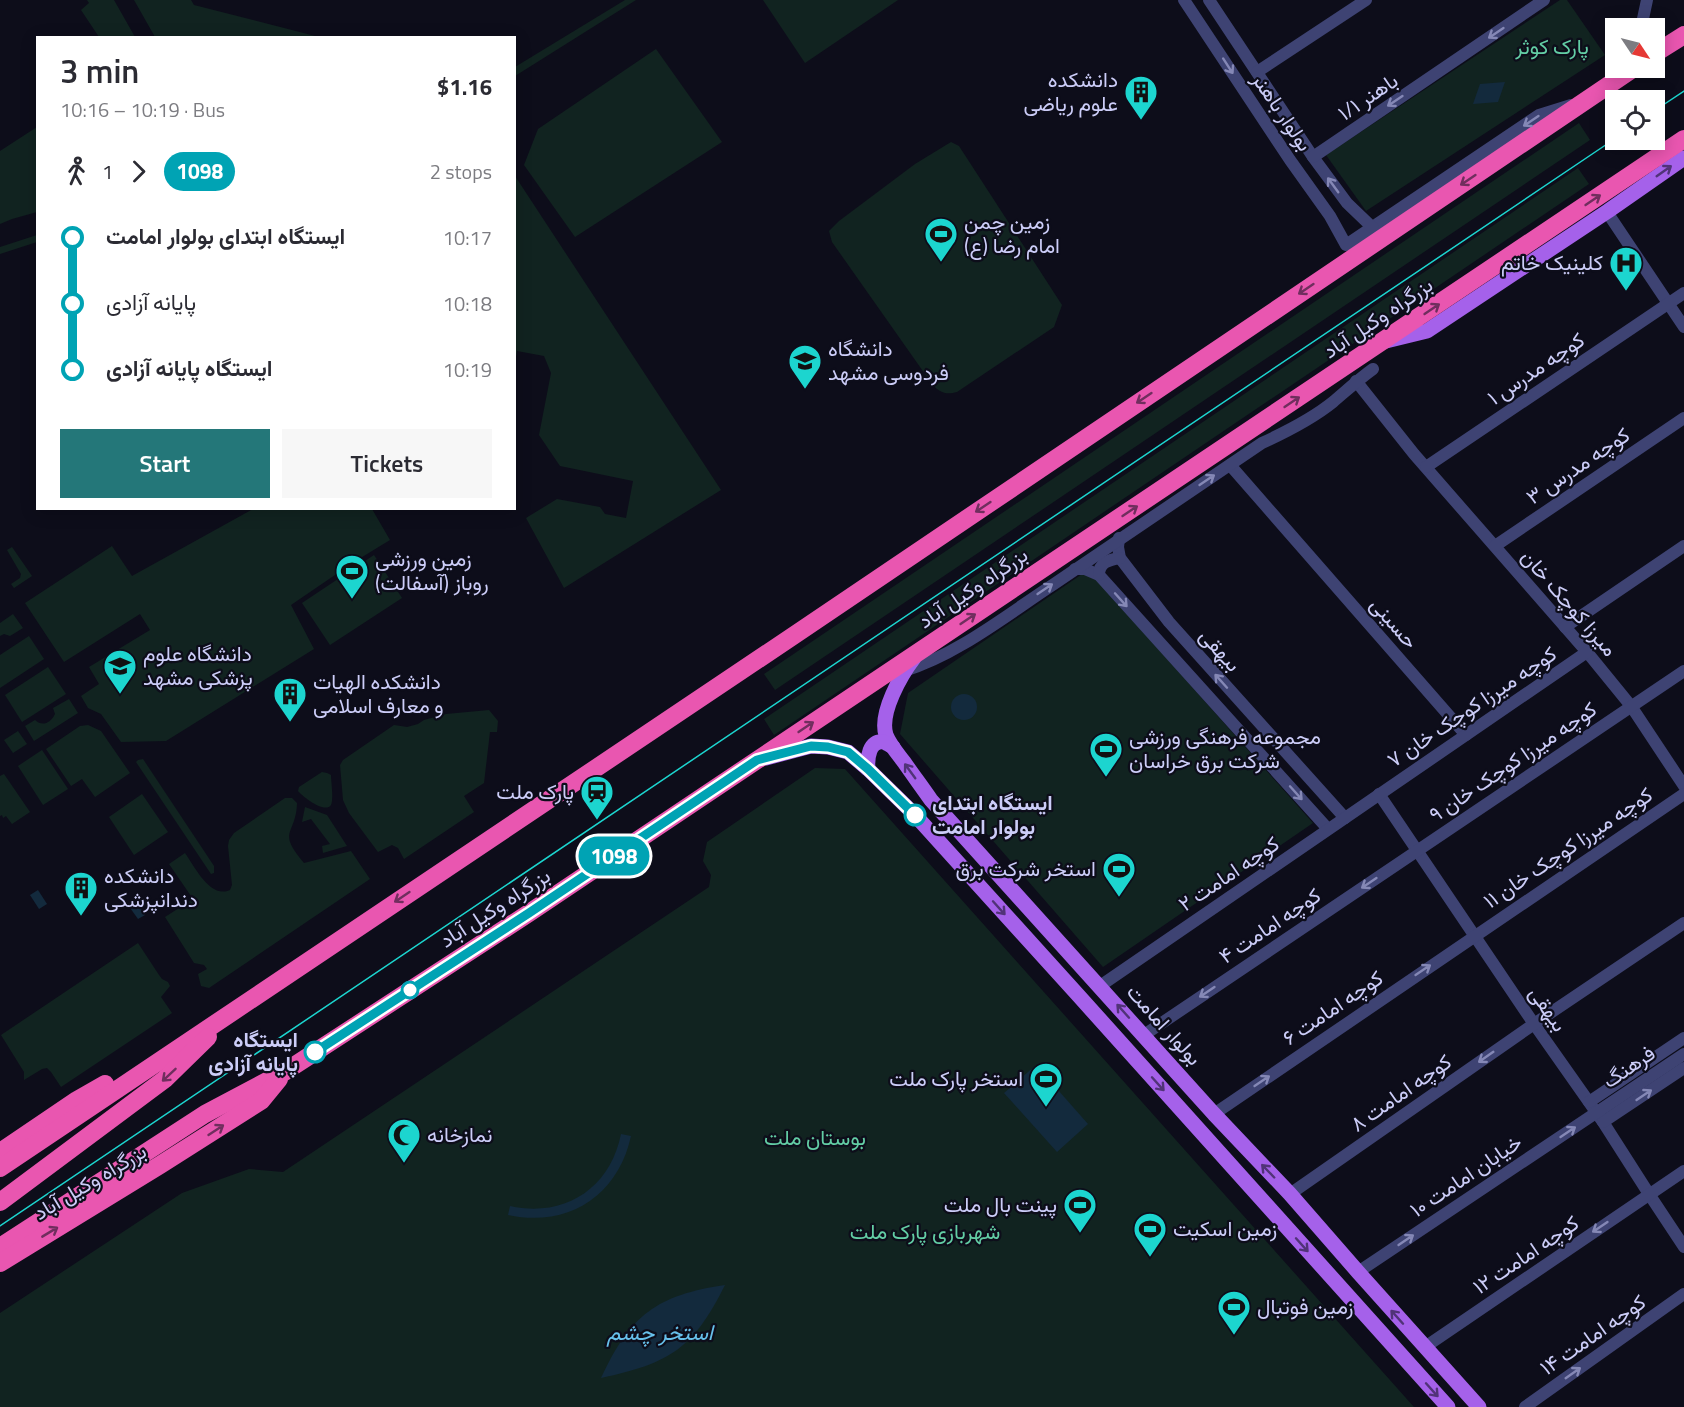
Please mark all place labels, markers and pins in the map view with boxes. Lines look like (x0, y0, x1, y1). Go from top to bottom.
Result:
place label: دانشکده علوم ریاضی (1024, 63, 1118, 119)
building icon: دانشکده علوم ریاضی (1123, 74, 1159, 121)
place label: زمین چمن امام رضا (ع) (964, 205, 1060, 261)
sports icon: زمین چمن امام رضا (ع) (923, 216, 959, 263)
hospital icon: کلینیک خاتم (1608, 245, 1644, 292)
place label: کلینیک خاتم (1501, 246, 1603, 278)
place label: دانشگاه فردوسی مشهد (828, 332, 949, 388)
school or university icon: دانشگاه فردوسی مشهد (787, 343, 823, 390)
place label: زمین ورزشی روباز (آسفالت) (375, 542, 489, 598)
sports icon: زمین ورزشی روباز (آسفالت) (334, 553, 370, 600)
place label: دانشگاه علوم پزشکی مشهد (143, 637, 253, 693)
school or university icon: دانشگاه علوم پزشکی مشهد (102, 648, 138, 695)
place label: دانشکده الهیات و معارف اسلامی (313, 665, 444, 721)
building icon: دانشکده الهیات و معارف اسلامی (272, 676, 308, 723)
place label: مجموعه فرهنگی ورزشی شرکت برق خراسان (1129, 720, 1321, 776)
sports icon: مجموعه فرهنگی ورزشی شرکت برق خراسان (1088, 731, 1124, 778)
station icon: پارک ملت (579, 774, 615, 821)
place label: پارک ملت (496, 775, 574, 807)
place label: ایستگاه ابتدای بولوار امامت (932, 786, 1053, 842)
marker: ایستگاه ابتدای بولوار امامت (904, 804, 926, 826)
sports icon: استخر شرکت برق (1101, 851, 1137, 898)
place label: استخر شرکت برق (956, 852, 1096, 884)
place label: دانشکده دندانپزشکی (104, 859, 198, 915)
building icon: دانشکده دندانپزشکی (63, 870, 99, 917)
unlabelled marker (401, 981, 419, 999)
place label: ایستگاه پایانه آزادی (208, 1023, 298, 1079)
marker: ایستگاه پایانه آزادی (304, 1041, 326, 1063)
sports icon: استخر پارک ملت (1028, 1061, 1064, 1108)
place label: استخر پارک ملت (889, 1062, 1023, 1094)
mosque icon: نمازخانه (386, 1117, 422, 1164)
place label: نمازخانه (427, 1118, 493, 1150)
sports icon: پینت بال ملت (1062, 1187, 1098, 1234)
place label: پینت بال ملت (944, 1188, 1057, 1220)
sports icon: زمین اسکیت (1132, 1211, 1168, 1258)
place label: زمین اسکیت (1173, 1212, 1277, 1244)
sports icon: زمین فوتبال (1216, 1289, 1252, 1336)
place label: زمین فوتبال (1257, 1290, 1353, 1322)

